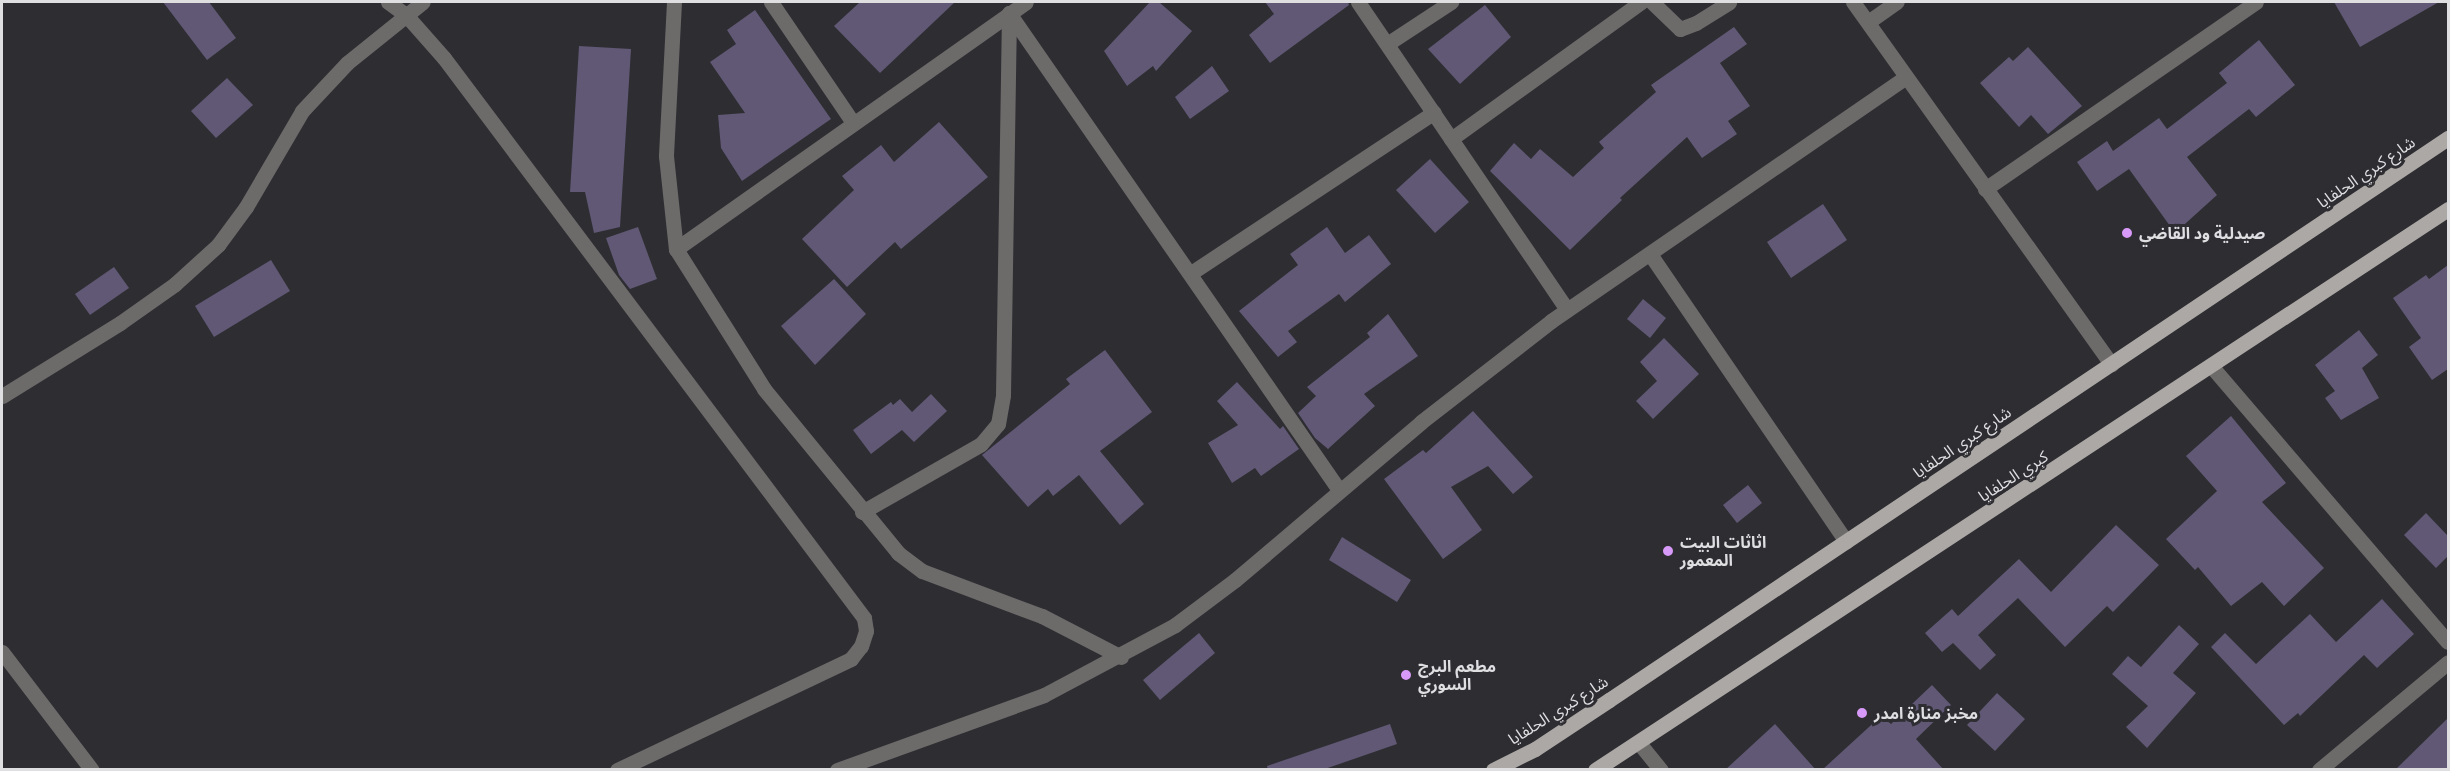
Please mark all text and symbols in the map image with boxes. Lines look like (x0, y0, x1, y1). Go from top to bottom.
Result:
street label: شارع كبري الحلفايا (2313, 132, 2419, 212)
place label: صيدلية ود القاضي (2139, 223, 2265, 243)
marker: صيدلية ود القاضي (2120, 226, 2134, 240)
street label: شارع كبري الحلفايا (1909, 402, 2015, 482)
street label: كبري الحلفايا (1975, 446, 2051, 506)
place label: اثاثات البيت المعمور (1680, 532, 1766, 570)
marker: اثاثات البيت المعمور (1661, 544, 1675, 558)
place label: مطعم البرج السوري (1418, 656, 1496, 694)
marker: مطعم البرج السوري (1399, 668, 1413, 682)
street label: شارع كبري الحلفايا (1505, 672, 1611, 748)
place label: مخبز منارة امدر (1874, 703, 1978, 723)
marker: مخبز منارة امدر (1855, 706, 1869, 720)

